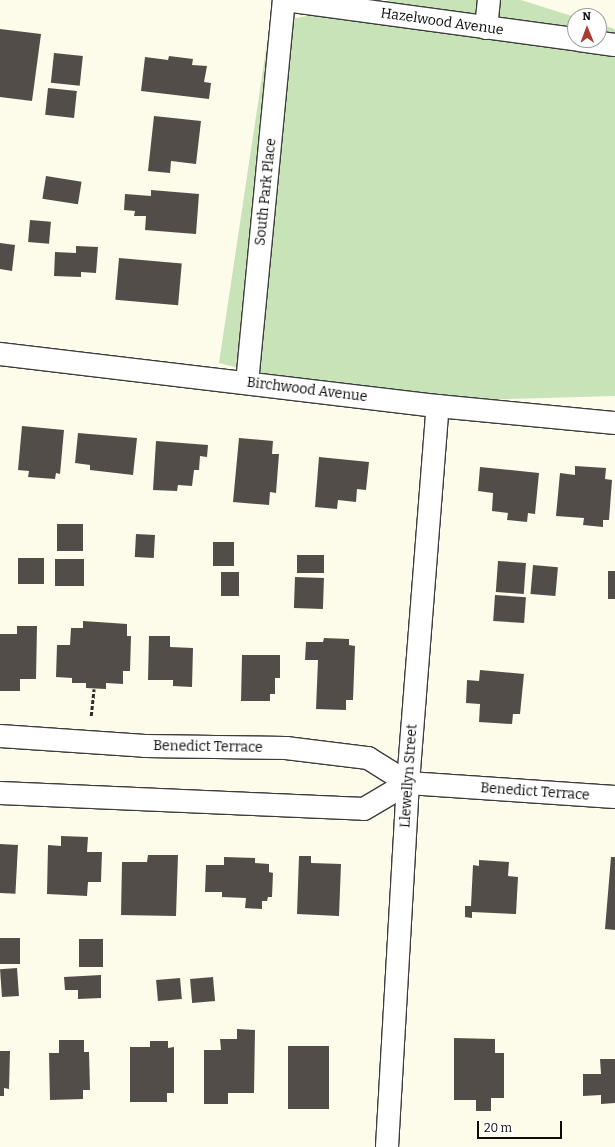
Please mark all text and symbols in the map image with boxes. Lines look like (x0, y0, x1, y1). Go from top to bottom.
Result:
street label: Hazelwood Avenue (379, 5, 505, 39)
north arrow (567, 8, 607, 48)
text: N (582, 10, 591, 23)
street label: South Park Place (252, 137, 280, 247)
street label: Birchwood Avenue (246, 374, 368, 406)
street label: Llewellyn Street (397, 723, 421, 829)
street label: Benedict Terrace (153, 738, 263, 756)
street label: Benedict Terrace (480, 780, 590, 804)
scale bar (479, 1113, 564, 1139)
text: 20 m (484, 1121, 512, 1135)

